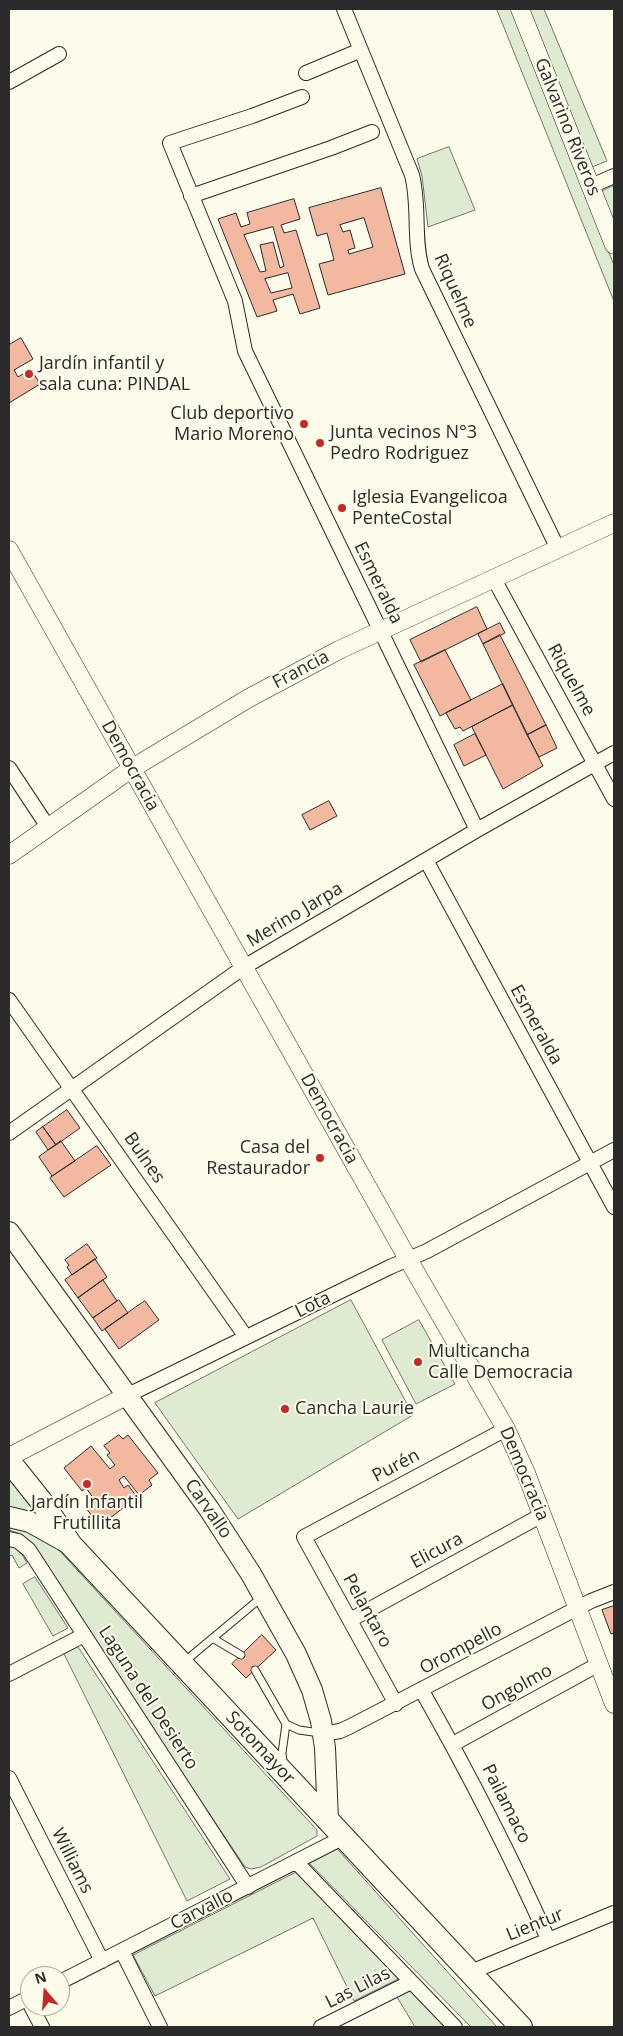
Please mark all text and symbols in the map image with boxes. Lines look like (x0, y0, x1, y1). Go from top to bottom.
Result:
street label: Galvarino Riveros (530, 55, 604, 199)
street label: Riquelme (429, 250, 481, 332)
place label: Jardín infantil y sala cuna: PINDAL (39, 353, 190, 396)
marker: Jardín infantil y sala cuna: PINDAL (23, 368, 35, 380)
place label: Club deportivo Mario Moreno (170, 403, 294, 446)
marker: Club deportivo Mario Moreno (298, 418, 310, 430)
place label: Junta vecinos N°3 Pedro Rodriguez (330, 422, 477, 464)
marker: Junta vecinos N°3 Pedro Rodriguez (314, 437, 326, 449)
place label: Iglesia Evangelicoa PenteCostal (352, 487, 508, 530)
marker: Iglesia Evangelicoa PenteCostal (336, 502, 348, 514)
street label: Esmeralda (349, 539, 407, 627)
street label: Riquelme (542, 640, 600, 720)
street label: Francia (269, 646, 333, 694)
street label: Democracia (96, 717, 164, 815)
street label: Merino Jarpa (243, 878, 347, 952)
street label: Esmeralda (505, 981, 567, 1069)
street label: Democracia (295, 1070, 363, 1168)
street label: Bulnes (119, 1128, 169, 1188)
place label: Casa del Restaurador (206, 1137, 310, 1180)
marker: Casa del Restaurador (314, 1152, 326, 1164)
street label: Lota (292, 1287, 334, 1323)
place label: Multicancha Calle Democracia (428, 1341, 573, 1384)
marker: Multicancha Calle Democracia (412, 1356, 424, 1368)
place label: Cancha Laurie (295, 1398, 414, 1420)
marker: Cancha Laurie (279, 1403, 291, 1415)
street label: Democracia (495, 1424, 553, 1524)
street label: Purén (369, 1445, 423, 1487)
street label: Carvallo (180, 1475, 236, 1543)
marker: Jardín Infantil Frutillita (81, 1478, 93, 1490)
place label: Jardín Infantil Frutillita (31, 1492, 143, 1535)
street label: Elicura (407, 1528, 467, 1574)
street label: Pelantaro (338, 1570, 396, 1652)
street label: Orompello (416, 1618, 506, 1680)
street label: Laguna del Desierto (93, 1622, 203, 1774)
street label: Ongolmo (478, 1660, 556, 1716)
street label: Sotomayor (221, 1707, 299, 1789)
street label: Pailamaco (477, 1761, 535, 1847)
street label: Williams (46, 1825, 98, 1897)
street label: Carvallo (167, 1885, 237, 1935)
street label: Lientur (503, 1904, 567, 1946)
street label: Las Lilas (322, 1963, 394, 2013)
north arrow (20, 1966, 70, 2016)
text: N (32, 1966, 49, 1988)

